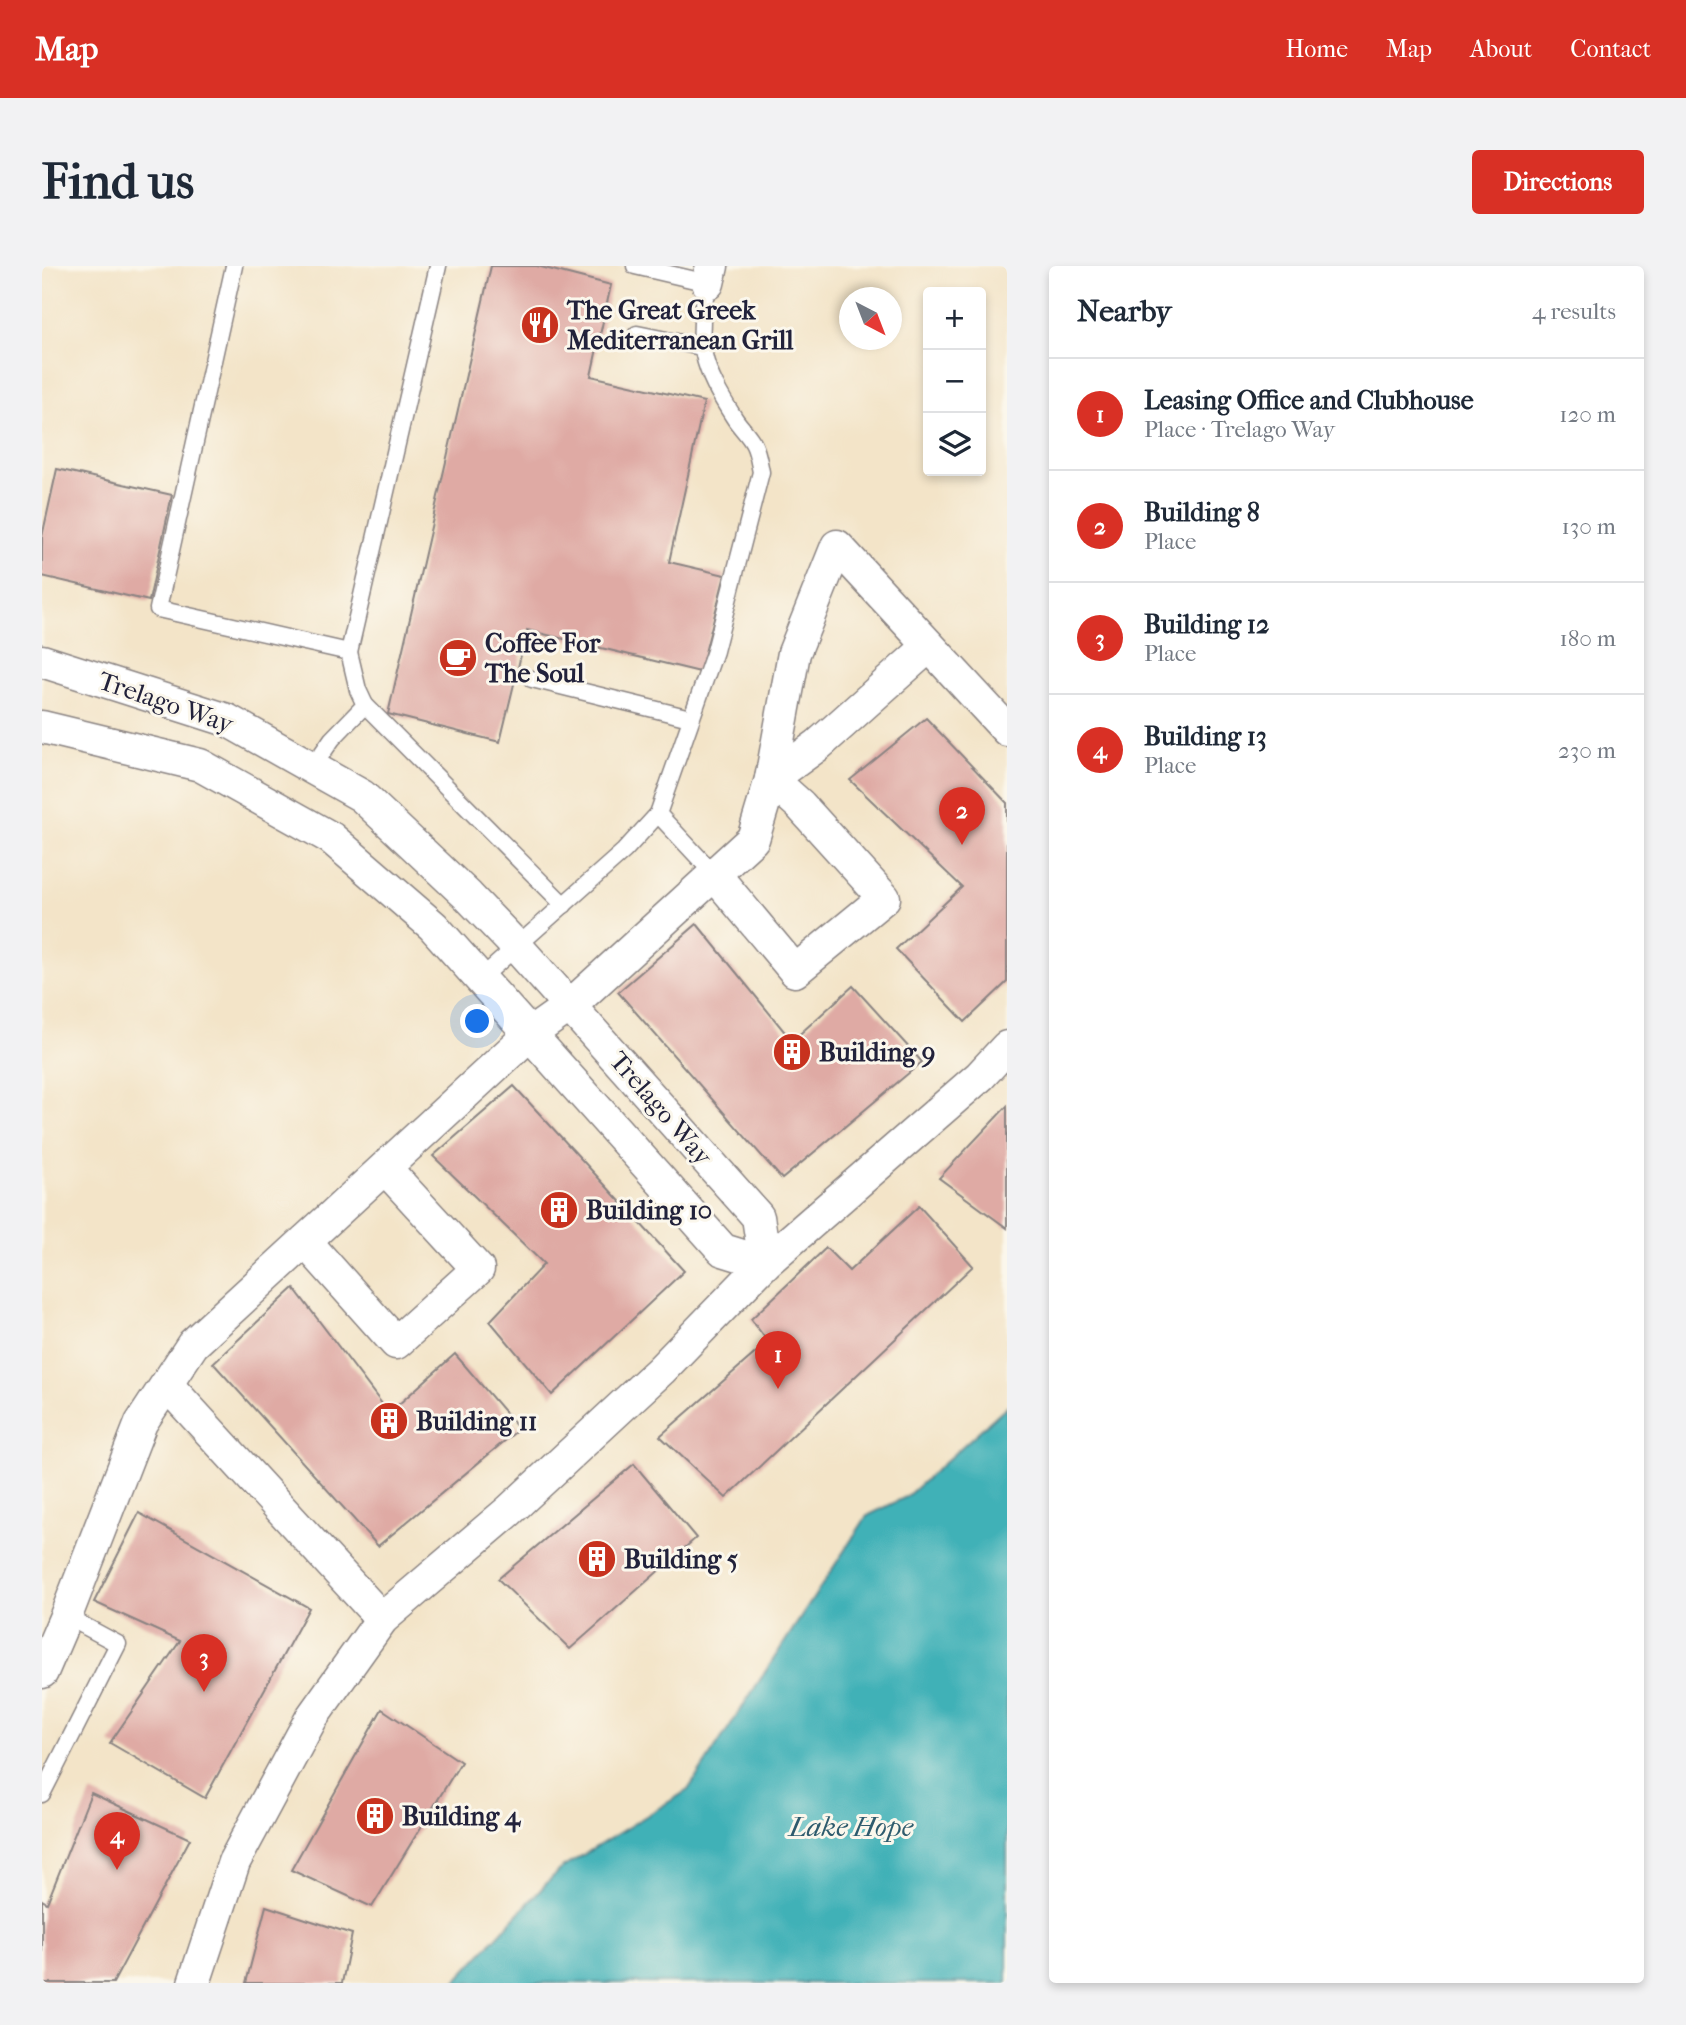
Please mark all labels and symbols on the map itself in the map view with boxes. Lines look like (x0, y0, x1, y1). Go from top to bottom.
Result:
north arrow (839, 287, 902, 350)
place label: The Great Greek Mediterranean Grill (566, 295, 794, 356)
restaurant icon: The Great Greek Mediterranean Grill (519, 304, 561, 346)
place label: Coffee For The Soul (484, 628, 601, 689)
cafe icon: Coffee For The Soul (437, 637, 479, 679)
street label: Trelago Way (94, 665, 238, 740)
pin: 2 (939, 787, 985, 845)
your location (460, 1004, 494, 1038)
building icon: Building 9 (771, 1031, 813, 1073)
place label: Building 9 (819, 1037, 935, 1068)
street label: Trelago Way (603, 1045, 719, 1172)
building icon: Building 10 (538, 1189, 580, 1231)
place label: Building 10 (586, 1195, 712, 1226)
pin: 1 (755, 1331, 801, 1389)
building icon: Building 11 (368, 1400, 410, 1442)
place label: Building 11 (416, 1406, 537, 1437)
building icon: Building 5 (576, 1538, 618, 1580)
place label: Building 5 (624, 1544, 738, 1575)
pin: 3 (181, 1634, 227, 1692)
building icon: Building 4 (354, 1795, 396, 1837)
place label: Building 4 (402, 1801, 522, 1833)
water label: Lake Hope (787, 1810, 914, 1843)
pin: 4 (94, 1812, 140, 1870)

